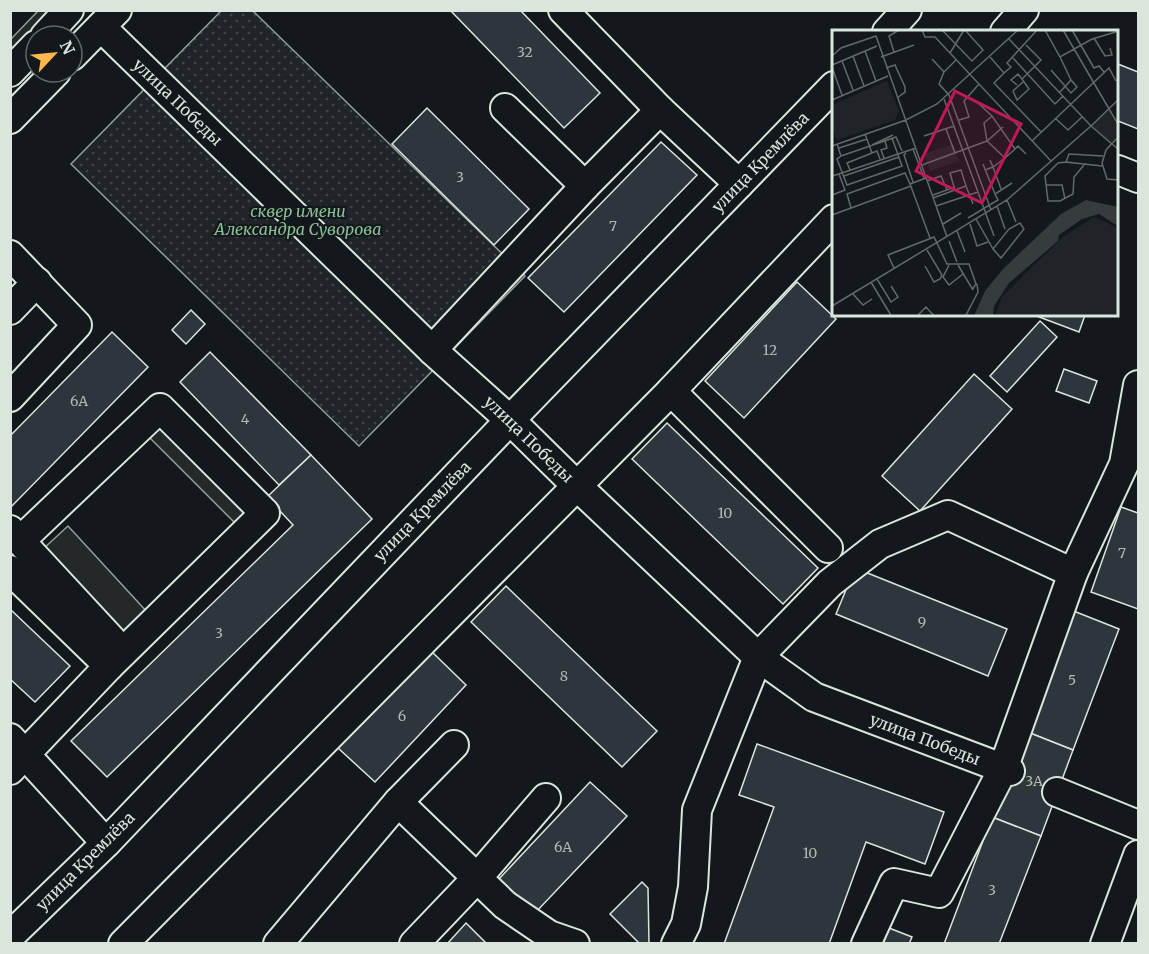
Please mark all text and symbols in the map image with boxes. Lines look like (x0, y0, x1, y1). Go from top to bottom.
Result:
north arrow (24, 24, 84, 84)
inset map (832, 30, 1119, 316)
text: N (56, 37, 79, 58)
house number: 32 (517, 43, 533, 61)
street label: улица Победы (129, 54, 227, 150)
street label: улица Кремлёва (707, 107, 813, 216)
house number: 3 (456, 168, 464, 186)
park label: сквер имени Александра Суворова (213, 201, 381, 239)
house number: 7 (609, 217, 617, 235)
house number: 12 (763, 341, 777, 359)
street label: улица Победы (480, 391, 578, 487)
house number: 6А (70, 392, 88, 410)
house number: 4 (241, 410, 250, 428)
street label: улица Кремлёва (369, 456, 475, 565)
house number: 10 (718, 504, 732, 522)
house number: 7 (1118, 544, 1126, 562)
house number: 9 (918, 613, 926, 631)
house number: 3 (215, 624, 223, 642)
house number: 8 (560, 667, 568, 685)
house number: 5 (1068, 671, 1076, 689)
house number: 6 (398, 707, 406, 725)
street label: улица Победы (867, 709, 983, 769)
house number: 3А (1025, 772, 1043, 790)
street label: улица Кремлёва (31, 807, 139, 915)
house number: 6А (554, 838, 572, 856)
house number: 10 (803, 844, 817, 862)
house number: 3 (988, 881, 996, 899)

